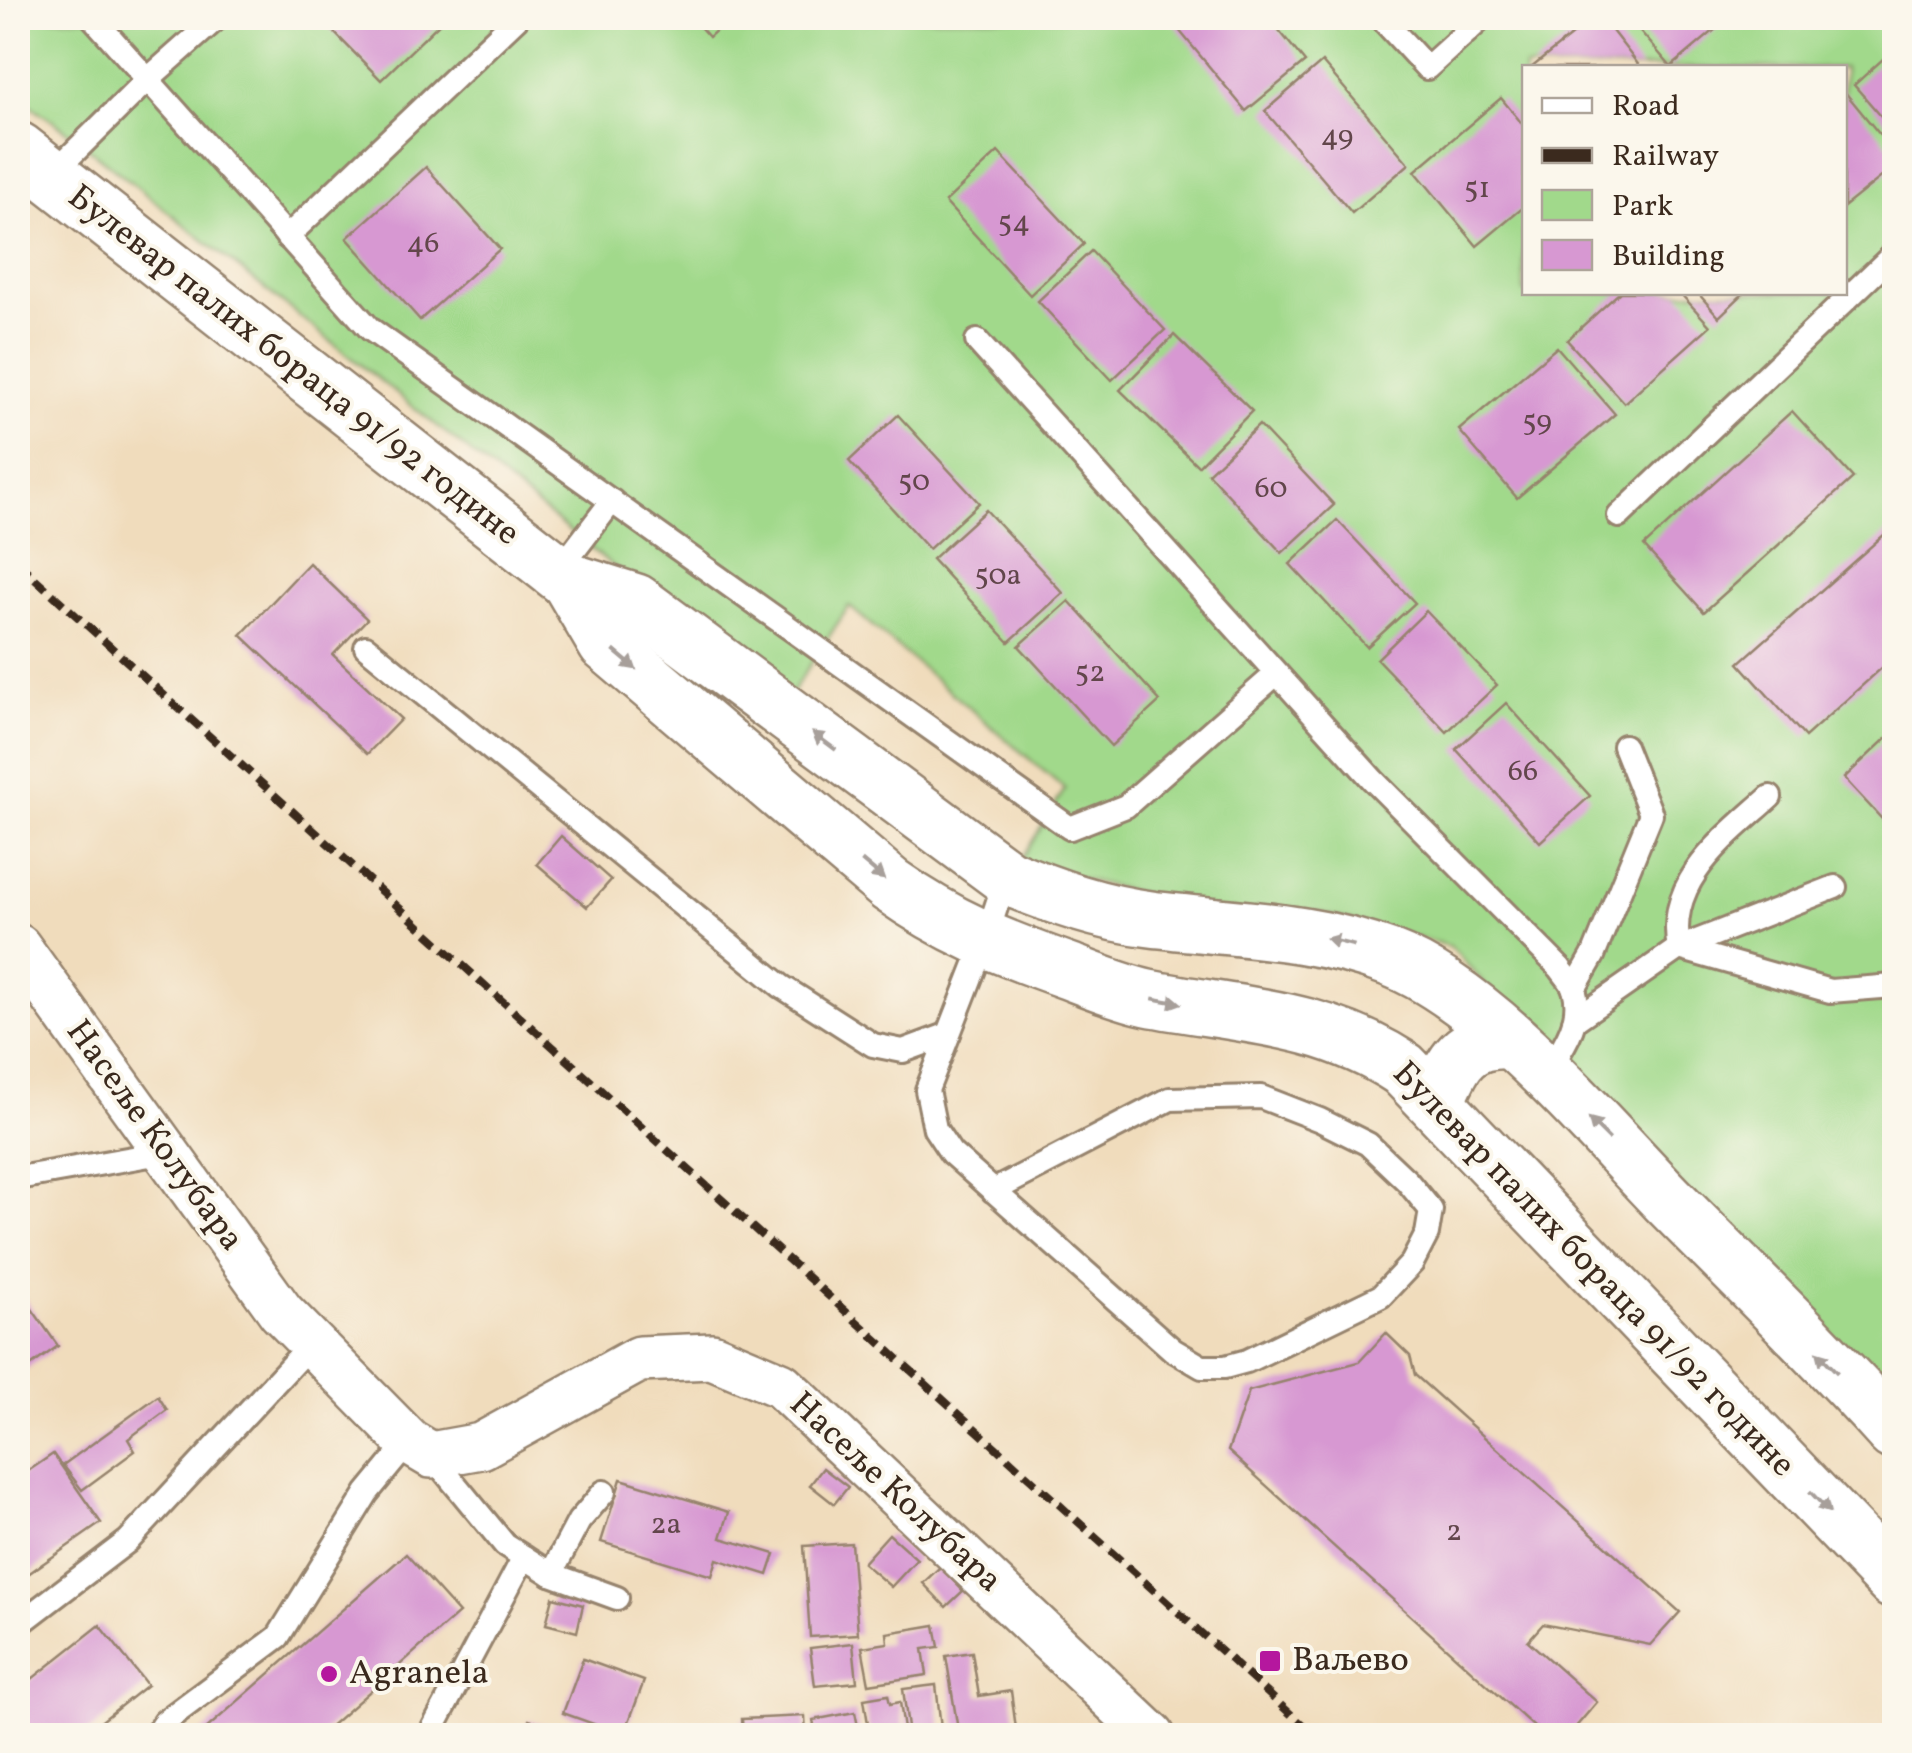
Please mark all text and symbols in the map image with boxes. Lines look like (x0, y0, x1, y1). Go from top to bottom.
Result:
legend (1522, 65, 1847, 295)
text: Road (1612, 86, 1680, 128)
house number: 49 (1321, 116, 1353, 158)
text: Railway (1612, 136, 1719, 178)
house number: 51 (1464, 168, 1490, 210)
street label: Булевар палих бораца 91/92 године (57, 174, 529, 558)
text: Park (1612, 186, 1673, 228)
house number: 54 (998, 202, 1030, 244)
house number: 46 (407, 223, 439, 265)
text: Building (1612, 236, 1725, 278)
house number: 59 (1522, 401, 1552, 443)
house number: 50 (898, 461, 930, 503)
house number: 60 (1254, 468, 1288, 510)
house number: 50a (975, 555, 1021, 597)
one-way arrow (612, 649, 637, 671)
house number: 52 (1075, 652, 1105, 694)
one-way arrow (811, 731, 837, 751)
house number: 66 (1508, 751, 1538, 793)
one-way arrow (860, 859, 885, 881)
one-way arrow (1324, 934, 1355, 949)
one-way arrow (1151, 994, 1183, 1009)
street label: Насеље Колубара (54, 1010, 254, 1262)
street label: Булевар палих бораца 91/92 године (1381, 1051, 1805, 1489)
one-way arrow (1588, 1118, 1612, 1142)
one-way arrow (1815, 1350, 1839, 1374)
street label: Насеље Колубара (778, 1382, 1012, 1604)
one-way arrow (1808, 1490, 1831, 1514)
house number: 2a (650, 1504, 682, 1546)
house number: 2 (1446, 1511, 1462, 1553)
place label: Ваљево (1292, 1637, 1409, 1685)
marker: Ваљево (1257, 1648, 1283, 1674)
place label: Agranela (349, 1650, 489, 1698)
marker: Agranela (318, 1663, 340, 1685)

